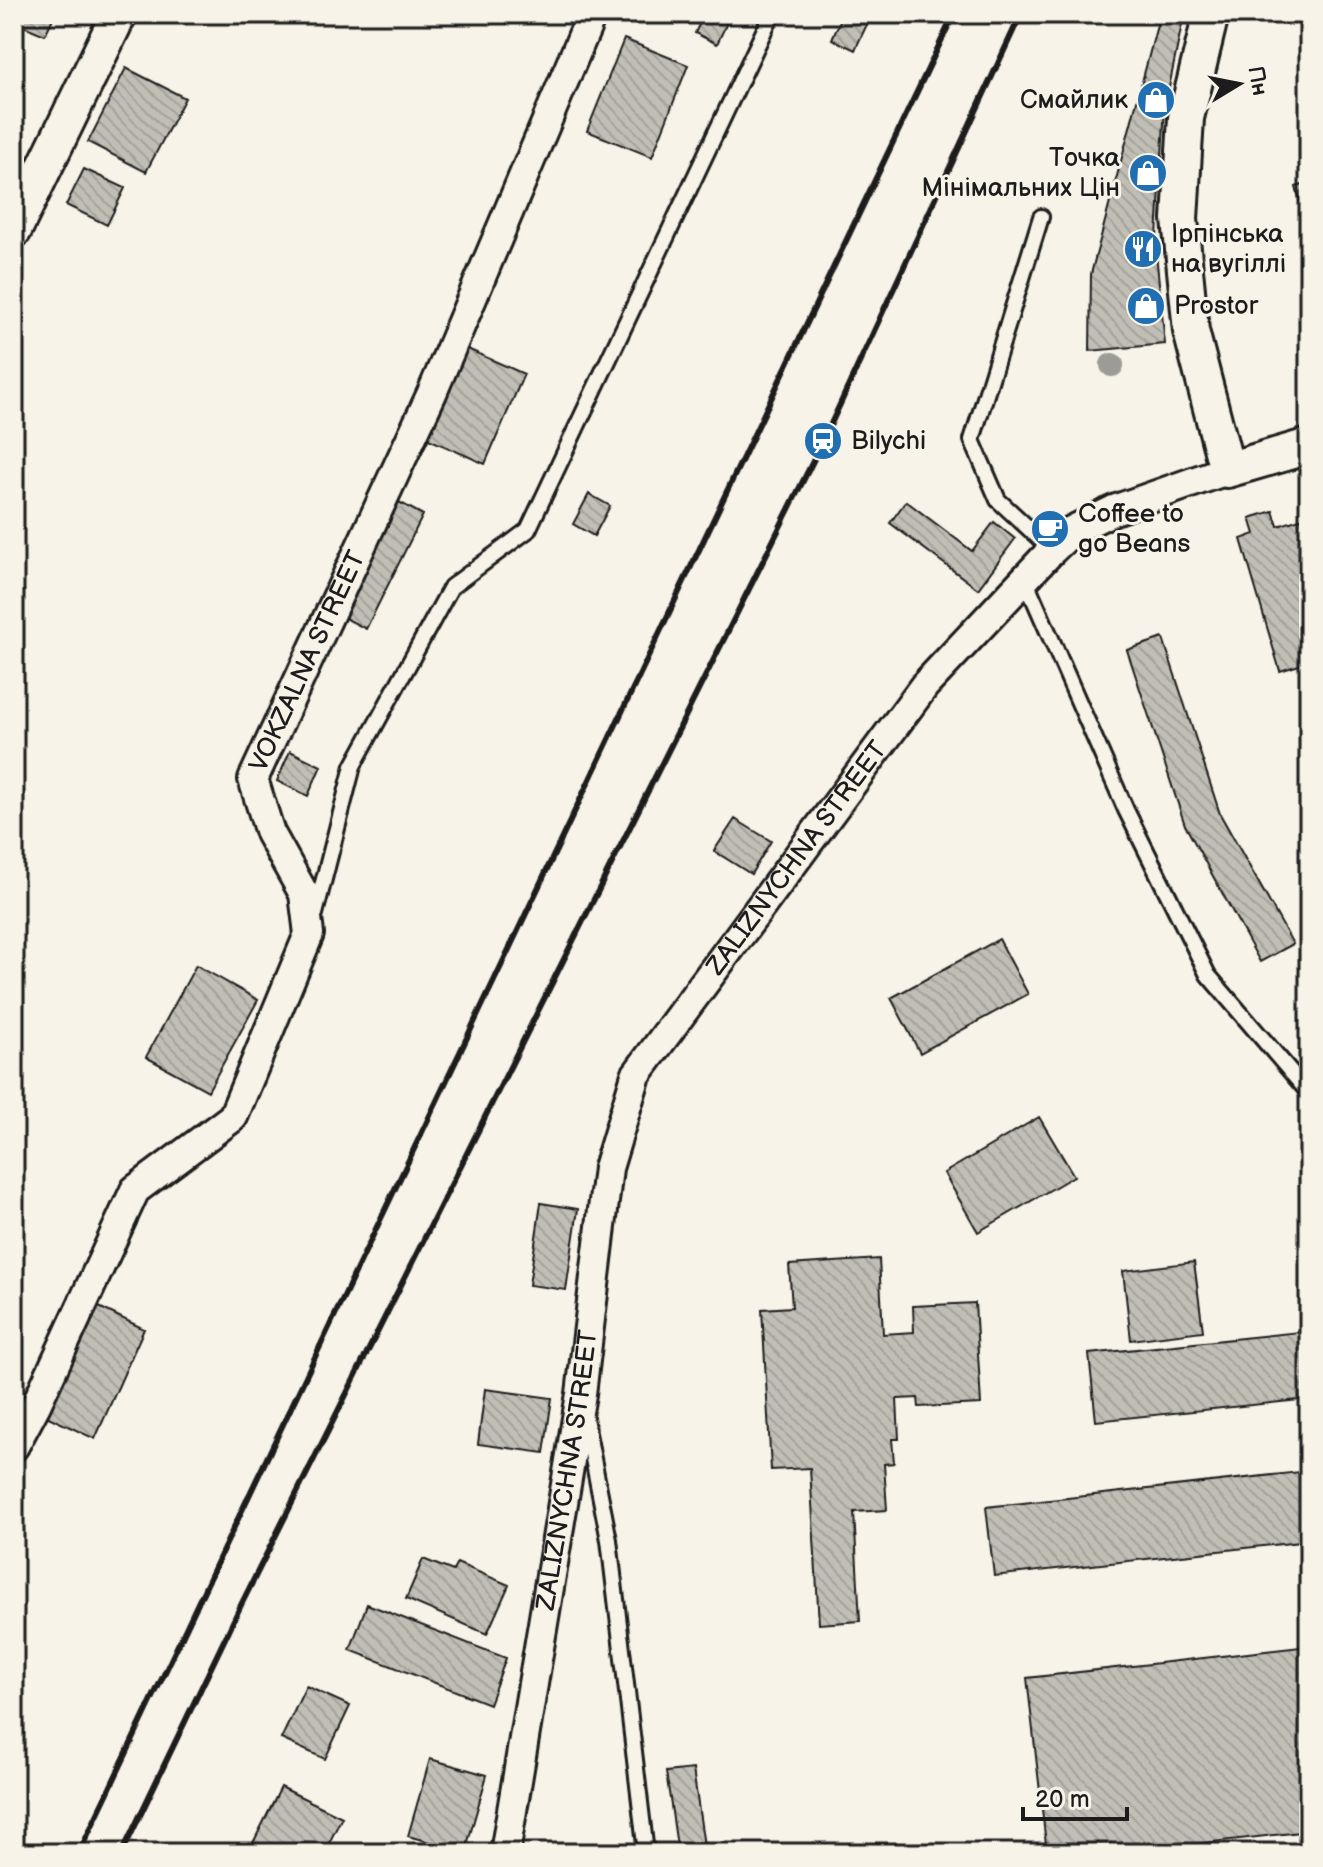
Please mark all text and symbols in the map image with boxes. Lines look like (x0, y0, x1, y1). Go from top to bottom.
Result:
north arrow (1199, 44, 1279, 124)
text: Пн (1241, 64, 1273, 98)
shop icon: Смайлик (1135, 79, 1177, 121)
place label: Смайлик (1020, 85, 1128, 116)
place label: Точка Мінімальних Цін (922, 143, 1120, 204)
shop icon: Точка Мінімальних Цін (1127, 152, 1169, 194)
place label: Ірпінська на вугіллі (1171, 219, 1286, 280)
restaurant icon: Ірпінська на вугіллі (1122, 228, 1164, 270)
shop icon: Prostor (1125, 285, 1167, 327)
place label: Prostor (1174, 291, 1259, 322)
station icon: Bilychi (802, 420, 844, 462)
place label: Bilychi (851, 426, 926, 457)
place label: Coffee to go Beans (1078, 499, 1190, 560)
cafe icon: Coffee to go Beans (1029, 508, 1071, 550)
street label: VOKZALNA STREET (243, 546, 372, 777)
street label: ZALIZNYCHNA STREET (699, 735, 894, 982)
street label: ZALIZNYCHNA STREET (530, 1328, 604, 1613)
scale bar (1023, 1771, 1127, 1821)
text: 20 m (1035, 1785, 1090, 1814)

